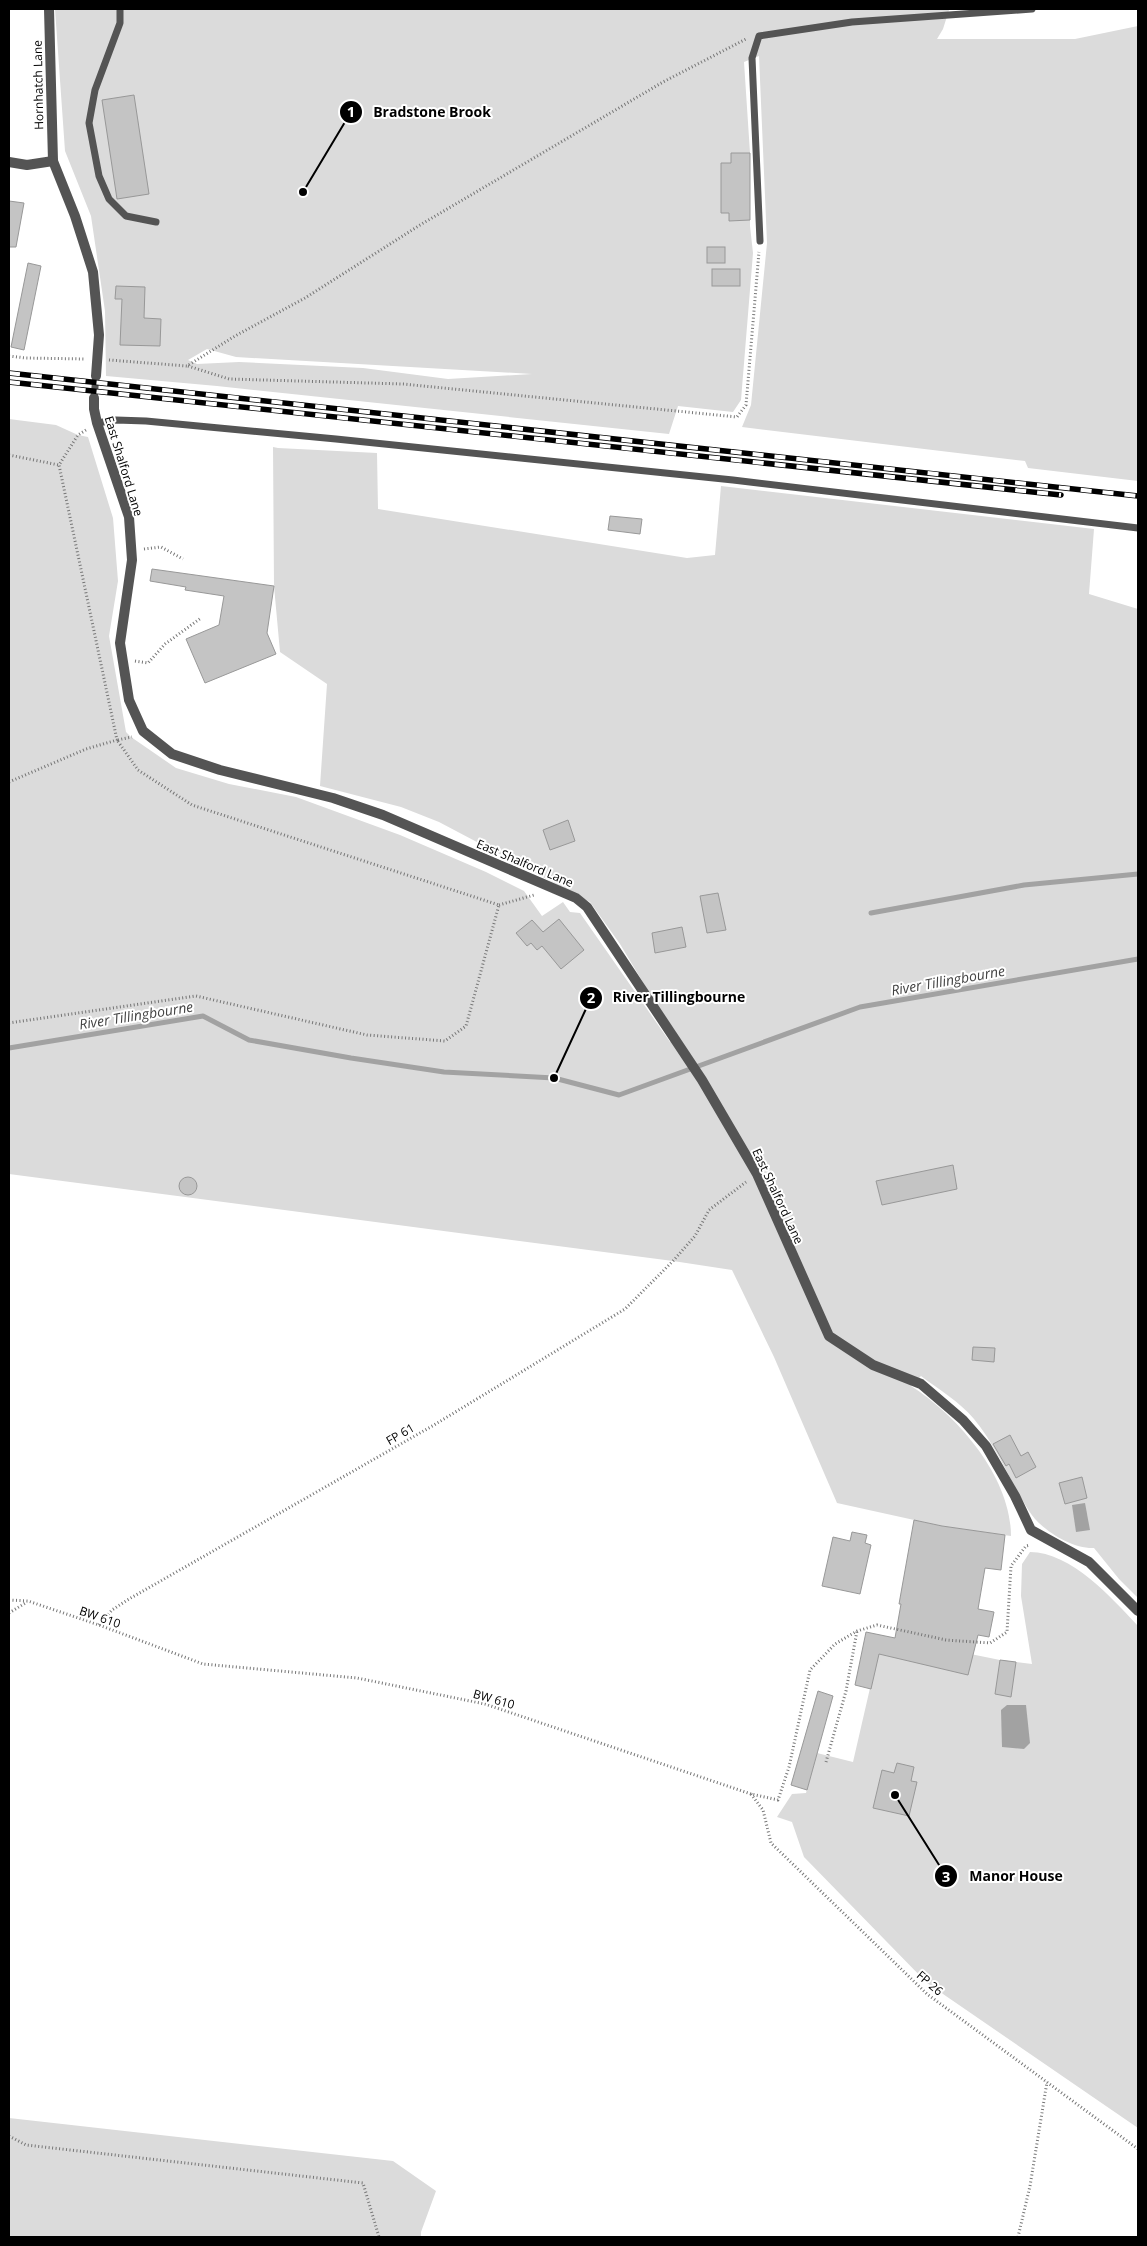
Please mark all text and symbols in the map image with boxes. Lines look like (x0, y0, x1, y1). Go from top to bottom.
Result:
street label: Hornhatch Lane (29, 40, 47, 130)
callout: Bradstone Brook (339, 97, 501, 126)
text: 1 (347, 101, 355, 121)
text: Bradstone Brook (373, 102, 491, 121)
street label: East Shalford Lane (101, 414, 147, 518)
street label: East Shalford Lane (474, 835, 576, 891)
water label: River Tillingbourne (890, 961, 1006, 999)
callout: River Tillingbourne (578, 983, 756, 1012)
text: 2 (587, 987, 596, 1007)
text: River Tillingbourne (613, 987, 745, 1006)
water label: River Tillingbourne (78, 997, 194, 1033)
street label: East Shalford Lane (748, 1145, 808, 1247)
street label: FP 61 (383, 1419, 417, 1449)
street label: BW 610 (77, 1602, 123, 1632)
street label: BW 610 (471, 1685, 517, 1713)
callout: Manor House (934, 1862, 1072, 1891)
text: 3 (942, 1866, 950, 1886)
text: Manor House (969, 1866, 1063, 1885)
street label: FP 26 (913, 1967, 947, 1999)

